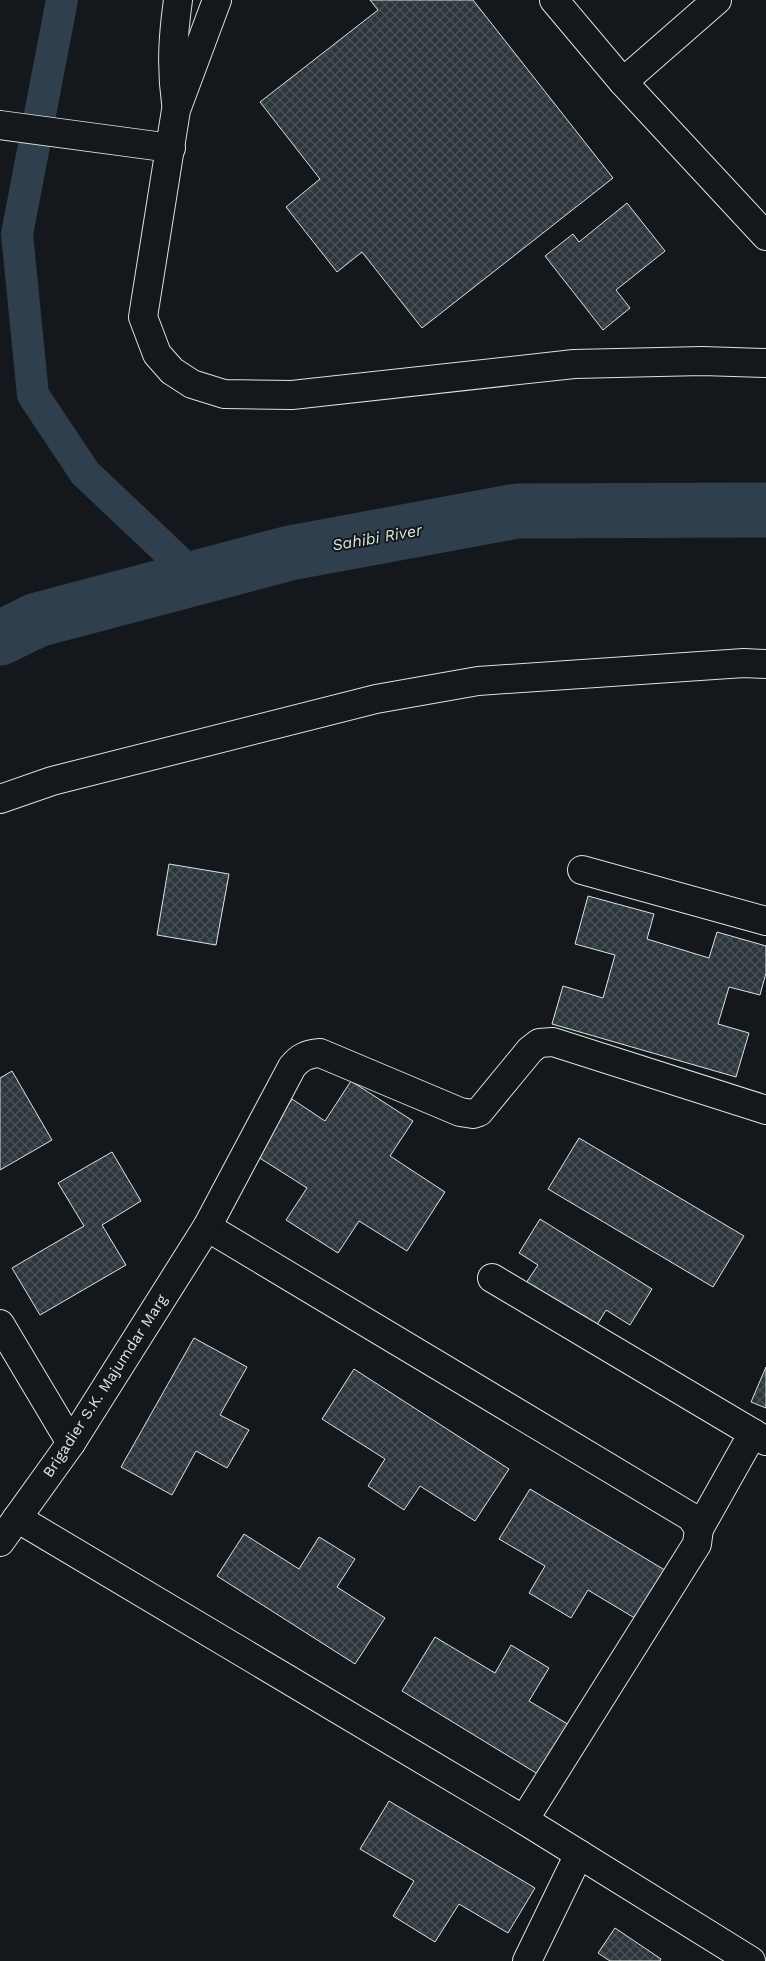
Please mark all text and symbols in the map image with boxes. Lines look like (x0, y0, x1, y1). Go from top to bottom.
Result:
water label: Sahibi River (331, 520, 424, 555)
street label: Brigadier S.K. Majumdar Marg (39, 1291, 171, 1481)

